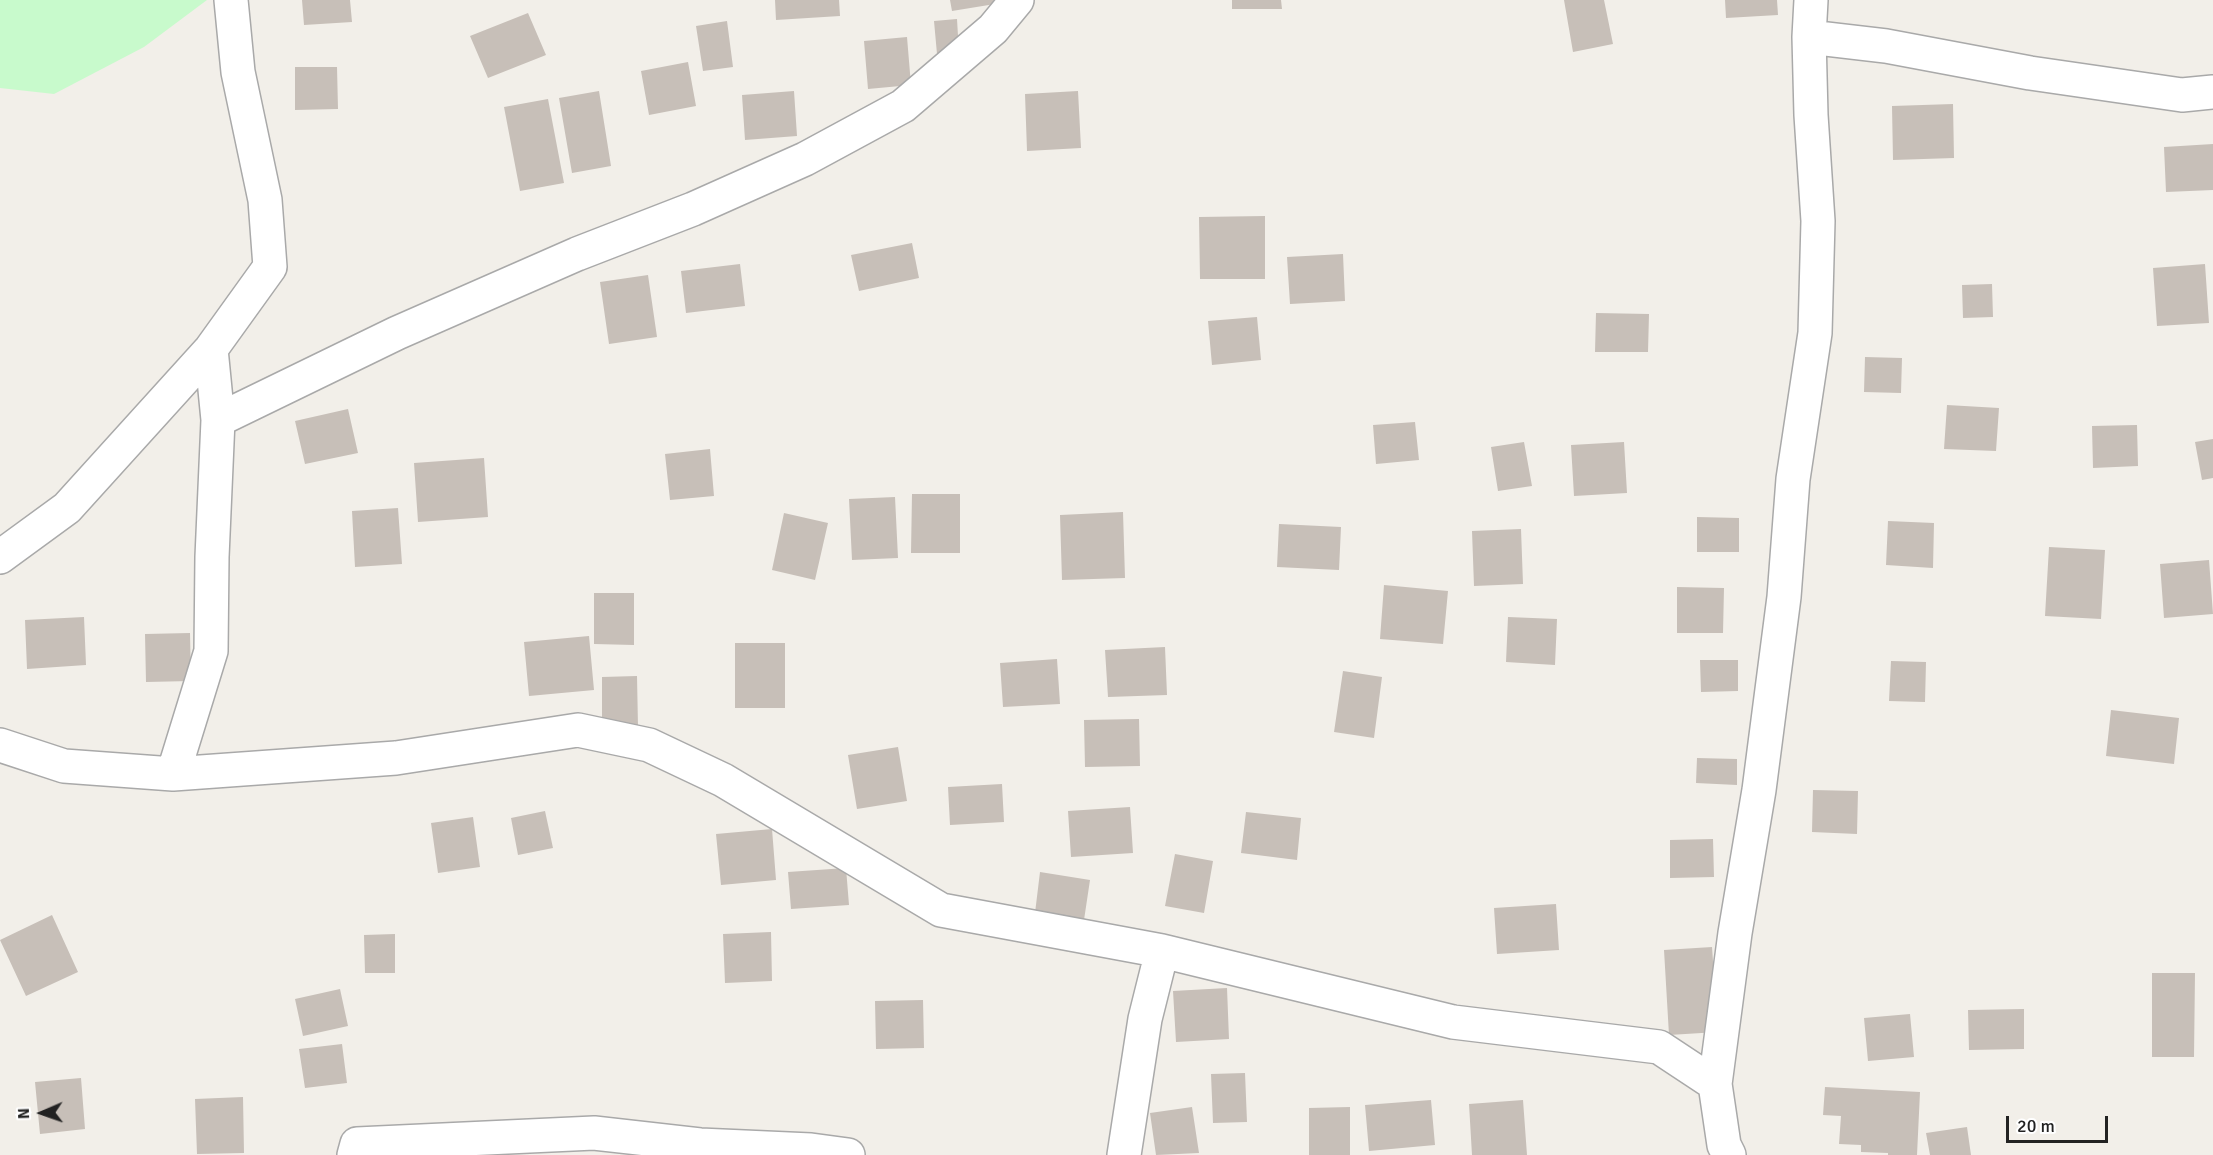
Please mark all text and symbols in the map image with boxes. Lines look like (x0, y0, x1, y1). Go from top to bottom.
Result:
north arrow (12, 1083, 72, 1143)
scale bar (2009, 1104, 2111, 1142)
text: N (14, 1108, 34, 1120)
text: 20 m (2017, 1115, 2055, 1137)

